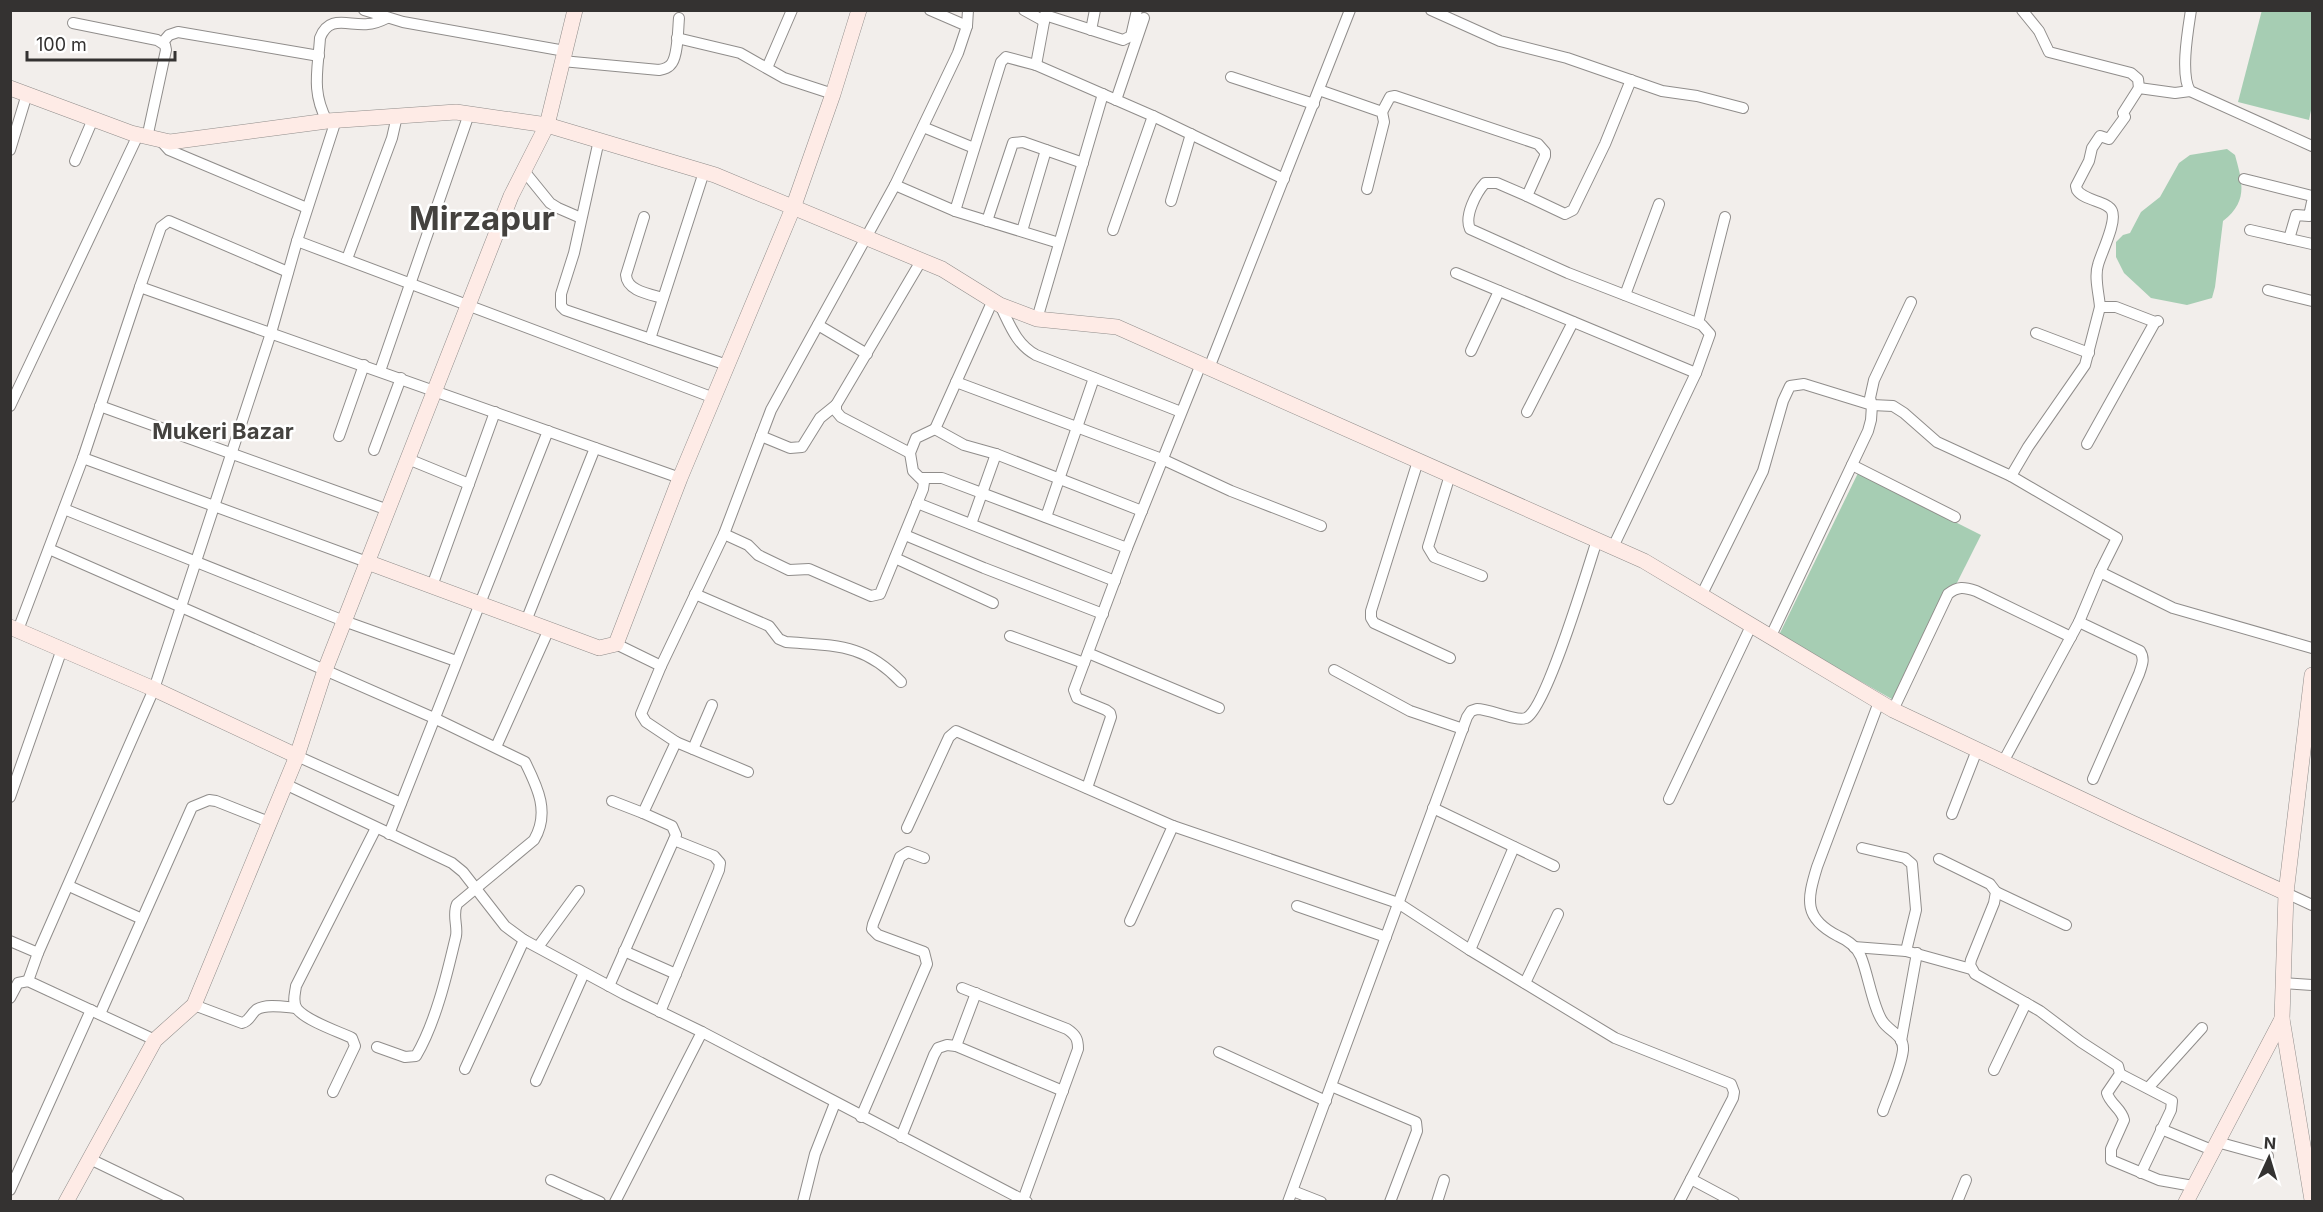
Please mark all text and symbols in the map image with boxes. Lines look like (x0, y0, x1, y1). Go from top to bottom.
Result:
scale bar (27, 24, 176, 62)
text: 100 m (36, 34, 87, 55)
district label: Mirzapur (409, 198, 555, 238)
district label: Mukeri Bazar (152, 418, 294, 444)
north arrow (2239, 1128, 2299, 1188)
text: N (2263, 1133, 2277, 1153)

